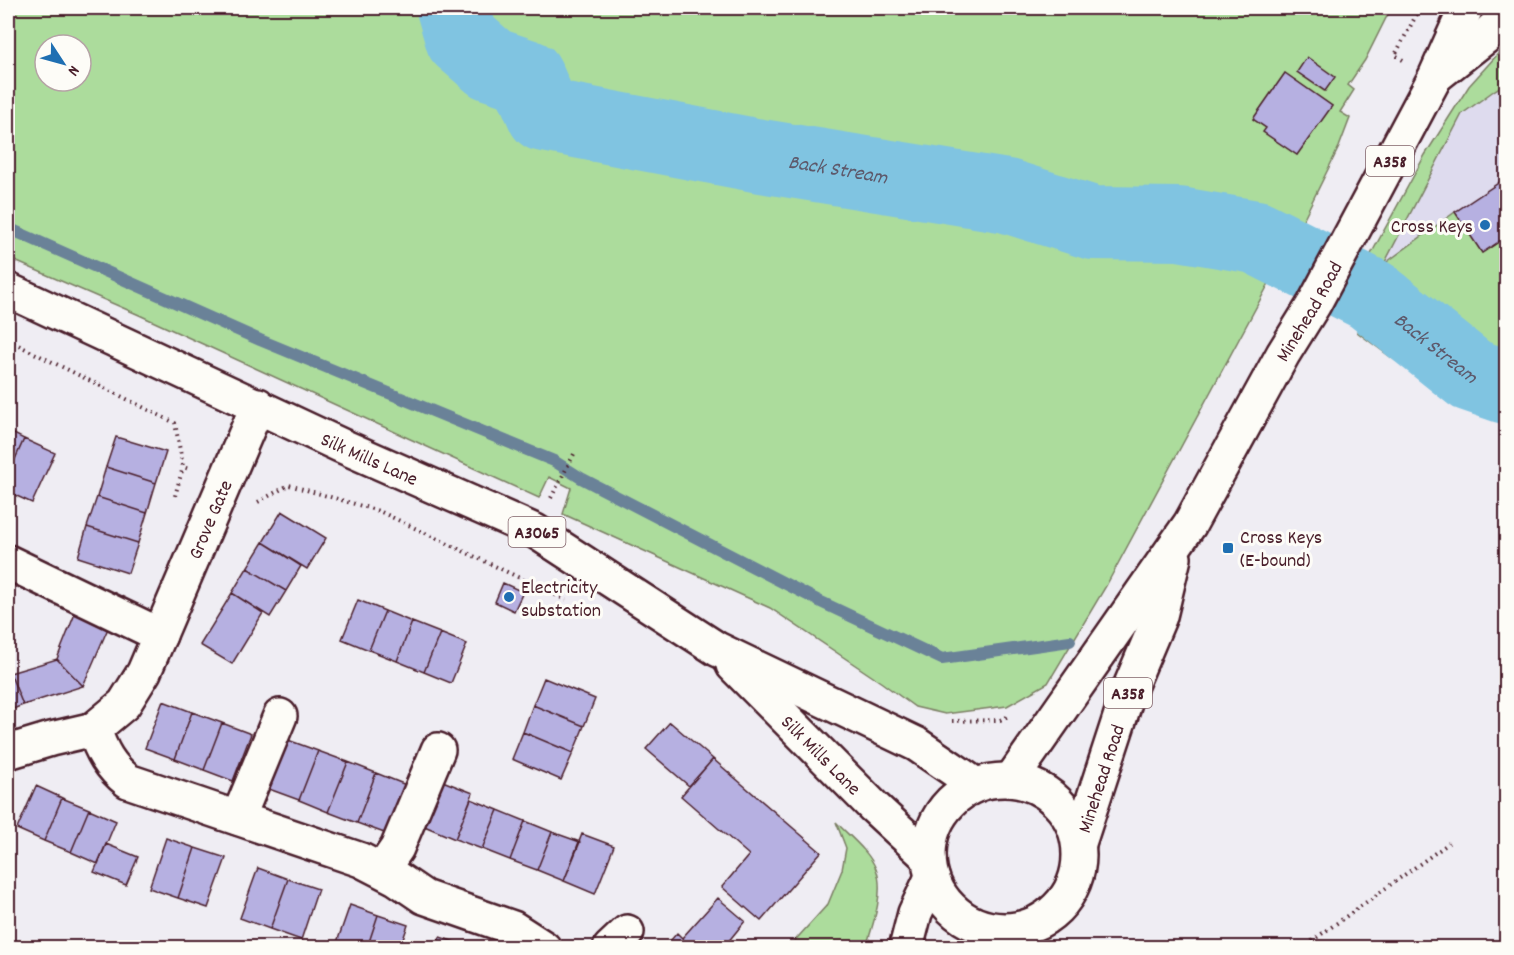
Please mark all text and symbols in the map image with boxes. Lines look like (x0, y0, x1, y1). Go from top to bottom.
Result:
north arrow (33, 33, 93, 93)
text: N (61, 60, 85, 80)
road number: A358 (1366, 146, 1414, 176)
water label: Back Stream (786, 149, 890, 194)
place label: Cross Keys (1391, 214, 1473, 242)
marker: Cross Keys (1478, 218, 1492, 232)
street label: Minehead Road (1270, 257, 1351, 368)
water label: Back Stream (1386, 307, 1483, 393)
street label: Silk Mills Lane (315, 427, 422, 495)
street label: Grove Gate (183, 476, 241, 564)
road number: A3065 (508, 517, 566, 547)
place label: Cross Keys (E-bound) (1240, 525, 1322, 576)
marker: Cross Keys (E-bound) (1221, 541, 1235, 555)
place label: Electricity substation (521, 575, 601, 626)
marker: Electricity substation (502, 590, 516, 604)
road number: A358 (1104, 678, 1152, 708)
street label: Silk Mills Lane (773, 710, 866, 803)
street label: Minehead Road (1072, 722, 1134, 837)

